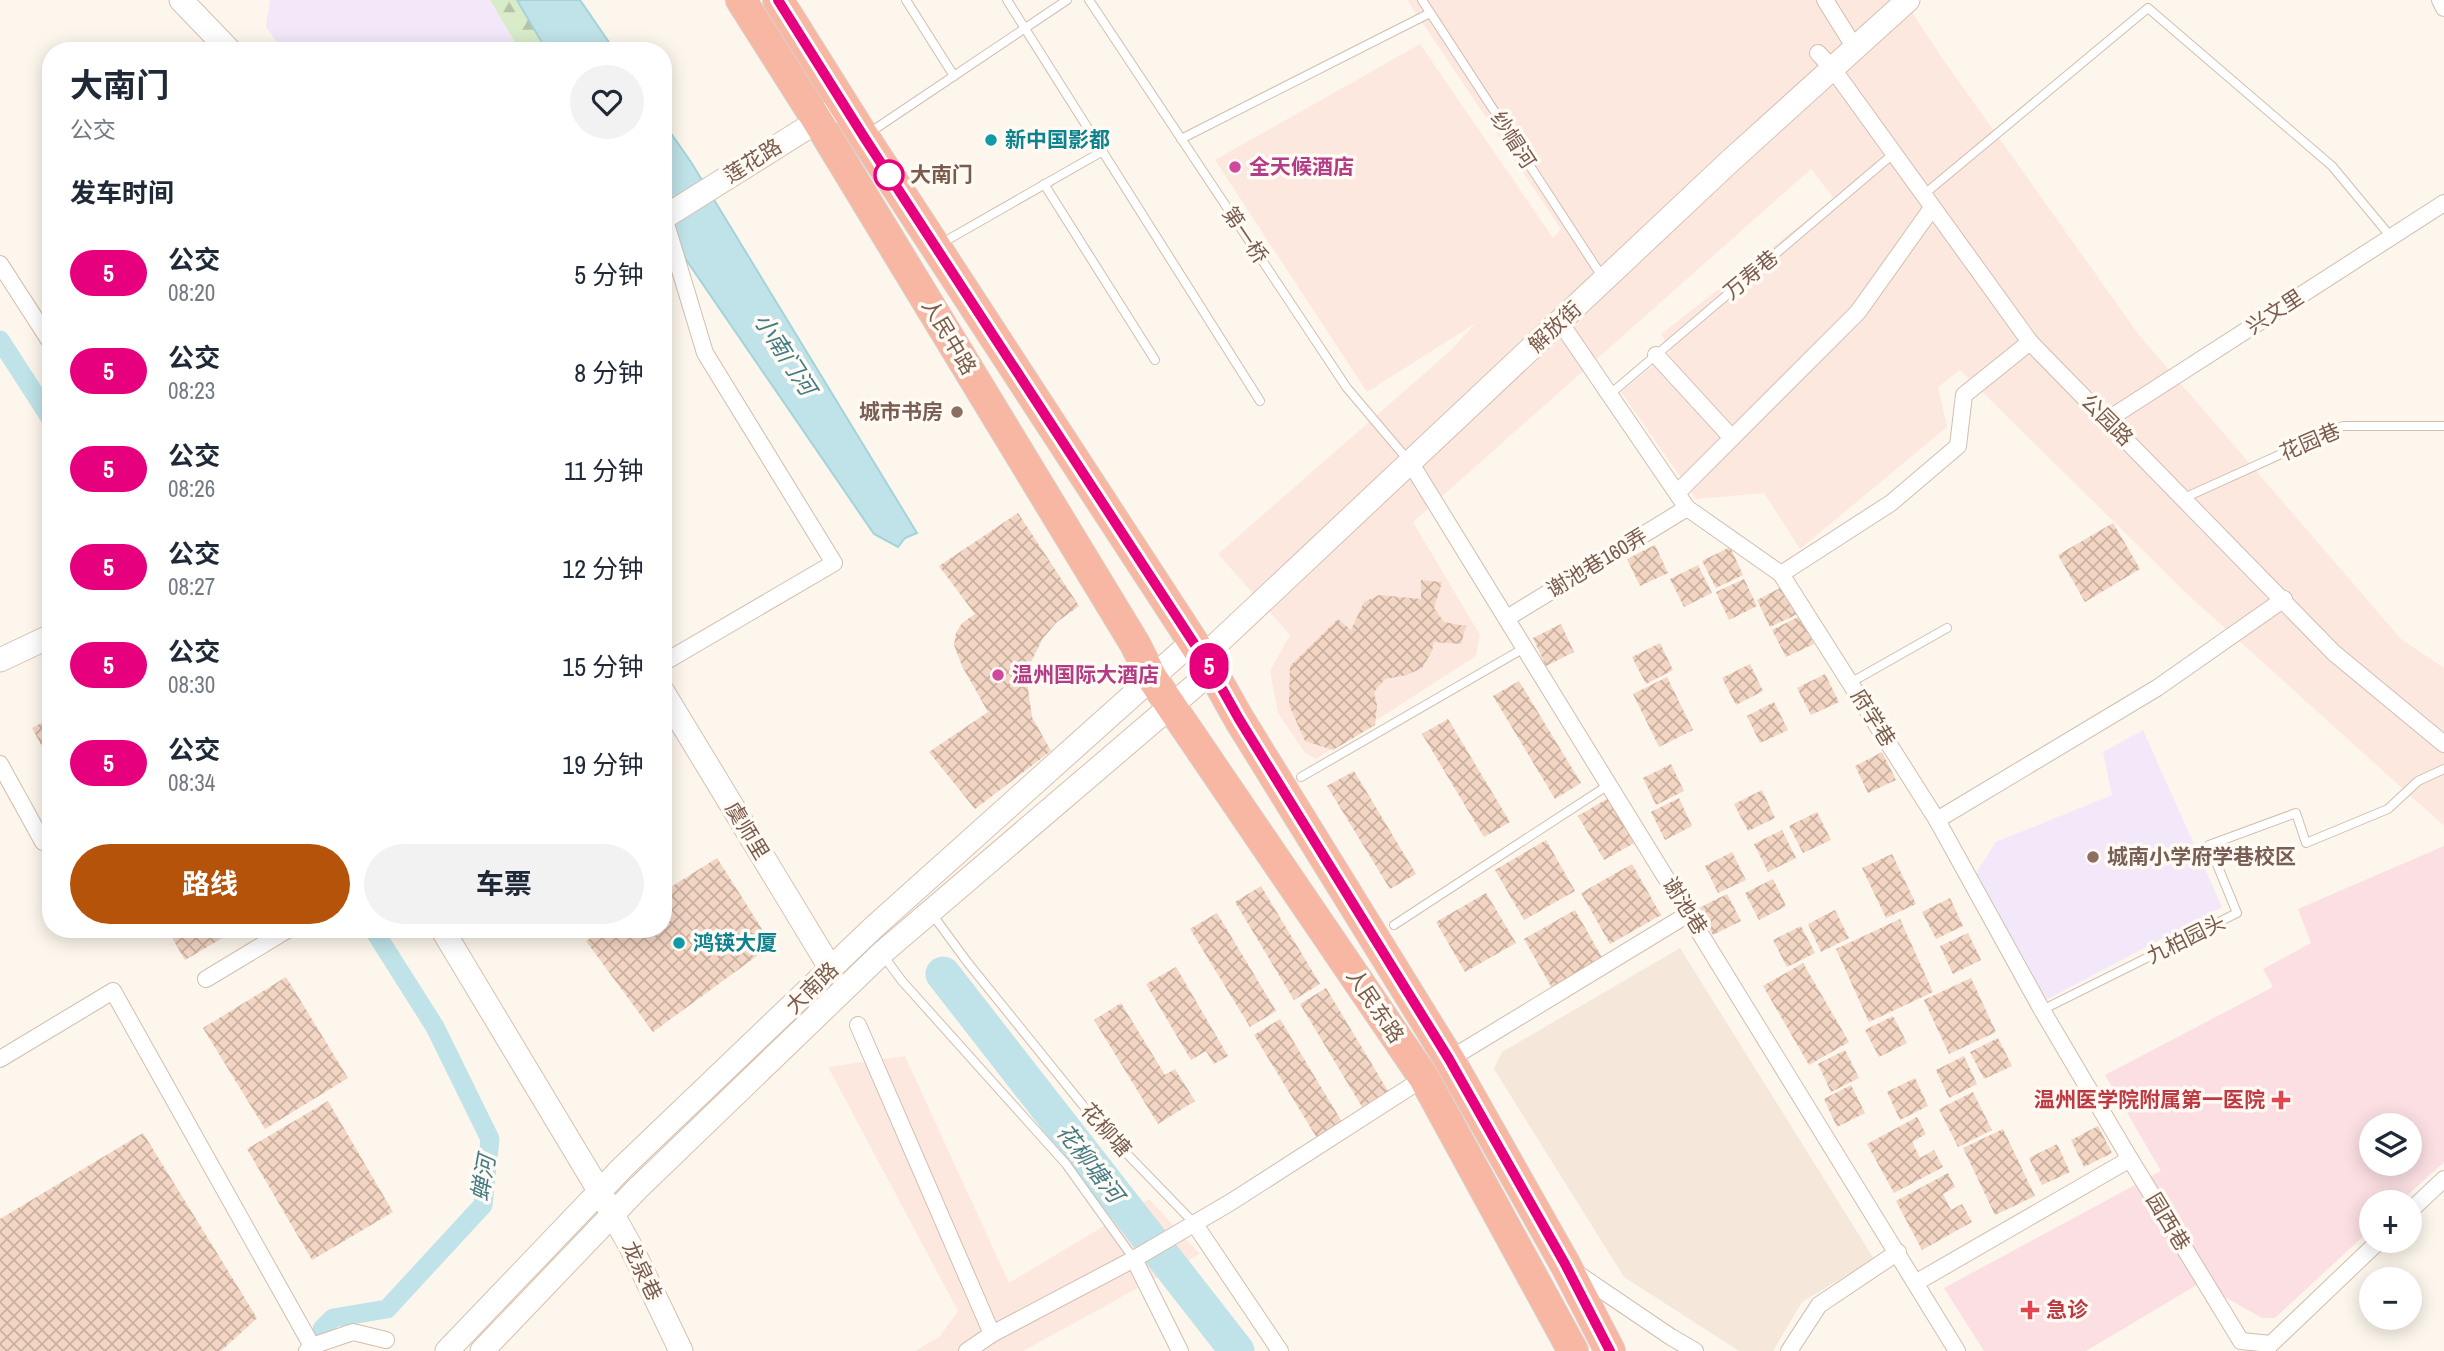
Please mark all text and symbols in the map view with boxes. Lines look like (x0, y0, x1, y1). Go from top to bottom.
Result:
text: 大南门 (70, 63, 169, 107)
button: heart (570, 65, 644, 139)
street label: 纱帽河 (1484, 105, 1543, 174)
text: 公交 (70, 114, 116, 145)
place label: 新中国影都 (1005, 125, 1110, 154)
street label: 莲花路 (718, 132, 787, 190)
marker: 新中国影都 (983, 132, 999, 148)
place label: 全天候酒店 (1249, 152, 1354, 181)
marker: 全天候酒店 (1227, 159, 1243, 175)
marker: 大南门 (874, 160, 904, 190)
place label: 大南门 (910, 160, 973, 189)
text: 发车时间 (70, 175, 174, 210)
street label: 第一桥 (1216, 200, 1275, 269)
text: 公交 (168, 242, 220, 277)
street label: 万寿巷 (1717, 243, 1784, 306)
text: 5 (103, 257, 114, 289)
text: 5 分钟 (574, 257, 644, 292)
text: 08:20 (168, 277, 215, 308)
street label: 兴文里 (2240, 282, 2309, 341)
street label: 人民中路 (915, 293, 983, 380)
street label: 解放街 (1522, 295, 1588, 359)
water label: 小南门河 (747, 307, 826, 404)
text: 公交 (168, 340, 220, 375)
text: 5 (103, 355, 114, 387)
text: 8 分钟 (574, 355, 644, 390)
text: 08:23 (168, 375, 215, 406)
street label: 公园路 (2075, 387, 2140, 452)
place label: 城市书房 (859, 397, 943, 426)
marker: 城市书房 (949, 404, 965, 420)
street label: 花园巷 (2275, 416, 2344, 467)
text: 公交 (168, 438, 220, 473)
text: 5 (103, 453, 114, 485)
text: 11 分钟 (564, 453, 644, 488)
text: 08:26 (168, 473, 215, 504)
street label: 谢池巷160弄 (1541, 521, 1653, 604)
text: 公交 (168, 536, 220, 571)
text: 5 (103, 551, 114, 583)
text: 12 分钟 (562, 551, 644, 586)
text: 08:27 (168, 571, 215, 602)
text: 公交 (168, 634, 220, 669)
line badge: 5 (1186, 643, 1232, 689)
text: 5 (103, 649, 114, 681)
text: 15 分钟 (562, 649, 644, 684)
text: 5 (1204, 650, 1214, 682)
place label: 温州国际大酒店 (1012, 660, 1159, 689)
marker: 温州国际大酒店 (990, 667, 1006, 683)
text: 08:30 (168, 669, 215, 700)
street label: 府学巷 (1844, 683, 1902, 752)
text: 公交 (168, 732, 220, 767)
text: 5 (103, 747, 114, 779)
text: 19 分钟 (562, 747, 644, 782)
text: 08:34 (168, 767, 215, 798)
street label: 虞师里 (719, 796, 776, 865)
place label: 城南小学府学巷校区 (2107, 842, 2296, 871)
button: 路线 (70, 844, 350, 924)
button: 车票 (364, 844, 644, 924)
marker: 城南小学府学巷校区 (2085, 849, 2101, 865)
street label: 谢池巷 (1656, 871, 1714, 940)
street label: 九柏园头 (2142, 907, 2230, 970)
place label: 鸿锳大厦 (693, 928, 777, 957)
marker: 鸿锳大厦 (671, 935, 687, 951)
street label: 大南路 (779, 955, 844, 1020)
street label: 人民东路 (1340, 963, 1411, 1049)
place label: 温州医学院附属第一医院 (2034, 1085, 2265, 1114)
marker: 温州医学院附属第一医院 (2271, 1090, 2291, 1110)
street label: 花柳塘 (1075, 1097, 1138, 1163)
map controls (2359, 1113, 2422, 1330)
button: layers (2359, 1113, 2422, 1176)
water label: 花柳塘河 (1050, 1117, 1133, 1212)
water label: 蝉河 (463, 1149, 502, 1203)
street label: 园西巷 (2140, 1187, 2197, 1256)
button: + (2359, 1190, 2422, 1253)
street label: 龙泉巷 (616, 1236, 669, 1305)
button: − (2359, 1267, 2422, 1330)
place label: 急诊 (2046, 1295, 2089, 1324)
marker: 急诊 (2020, 1300, 2040, 1320)

